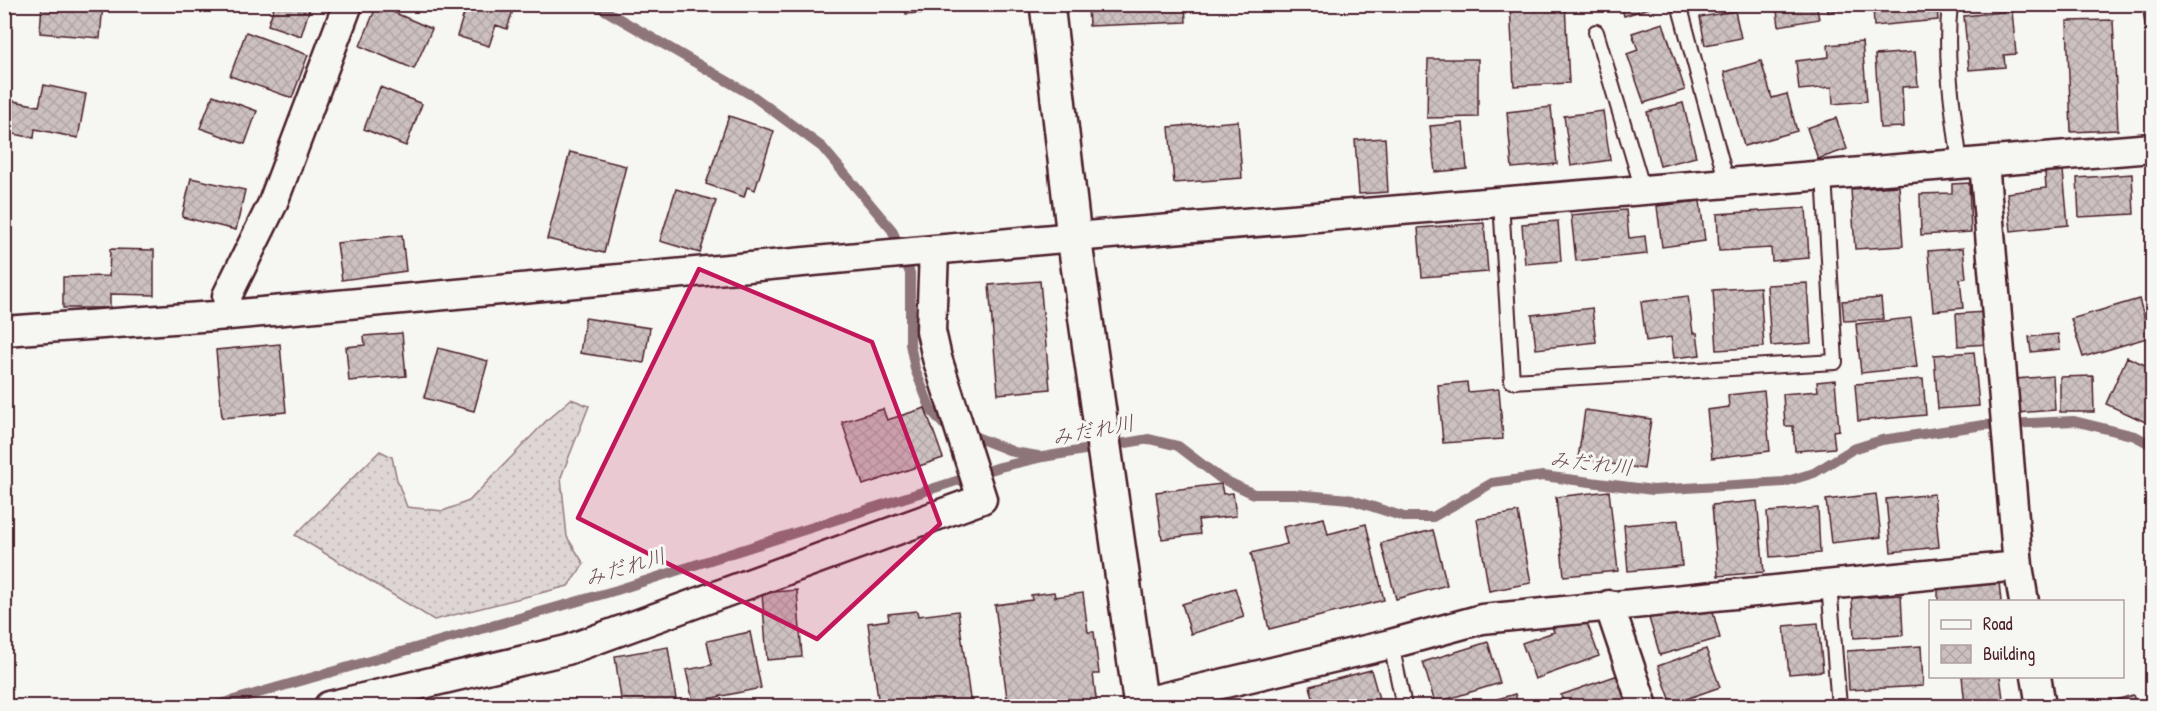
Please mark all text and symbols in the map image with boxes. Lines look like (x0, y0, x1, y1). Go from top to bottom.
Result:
water label: みだれ川 (1049, 408, 1137, 452)
water label: みだれ川 (1548, 444, 1634, 482)
water label: みだれ川 (581, 541, 669, 593)
legend (1929, 600, 2124, 678)
text: Road (1983, 611, 2013, 636)
text: Building (1983, 641, 2035, 666)

